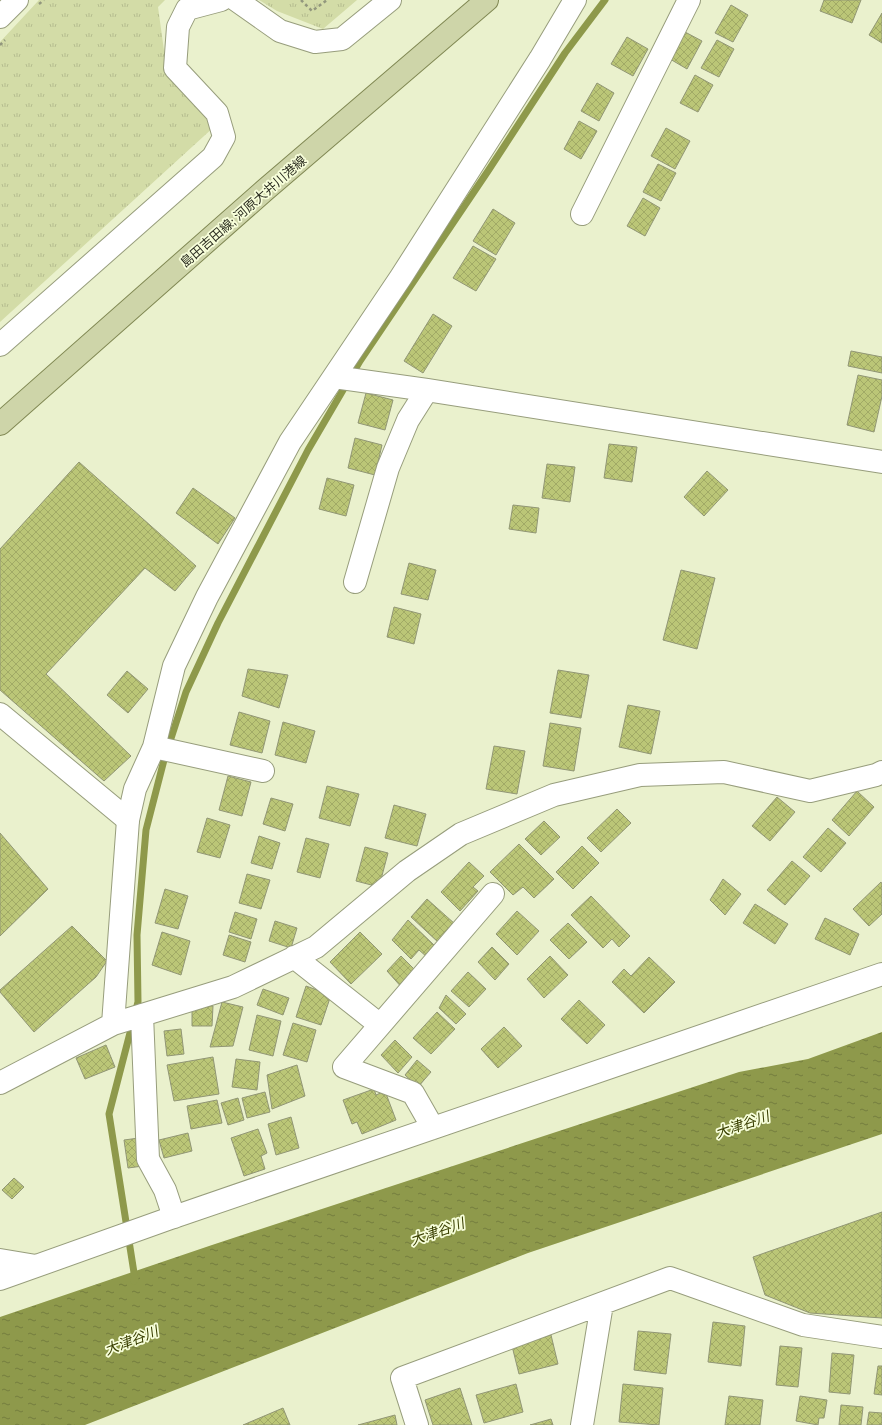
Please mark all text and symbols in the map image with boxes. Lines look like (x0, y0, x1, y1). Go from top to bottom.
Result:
street label: 島田吉田線; 河原大井川港線 (177, 152, 309, 270)
water label: 大津谷川 (713, 1106, 773, 1141)
water label: 大津谷川 (408, 1213, 468, 1248)
water label: 大津谷川 (102, 1321, 162, 1358)

